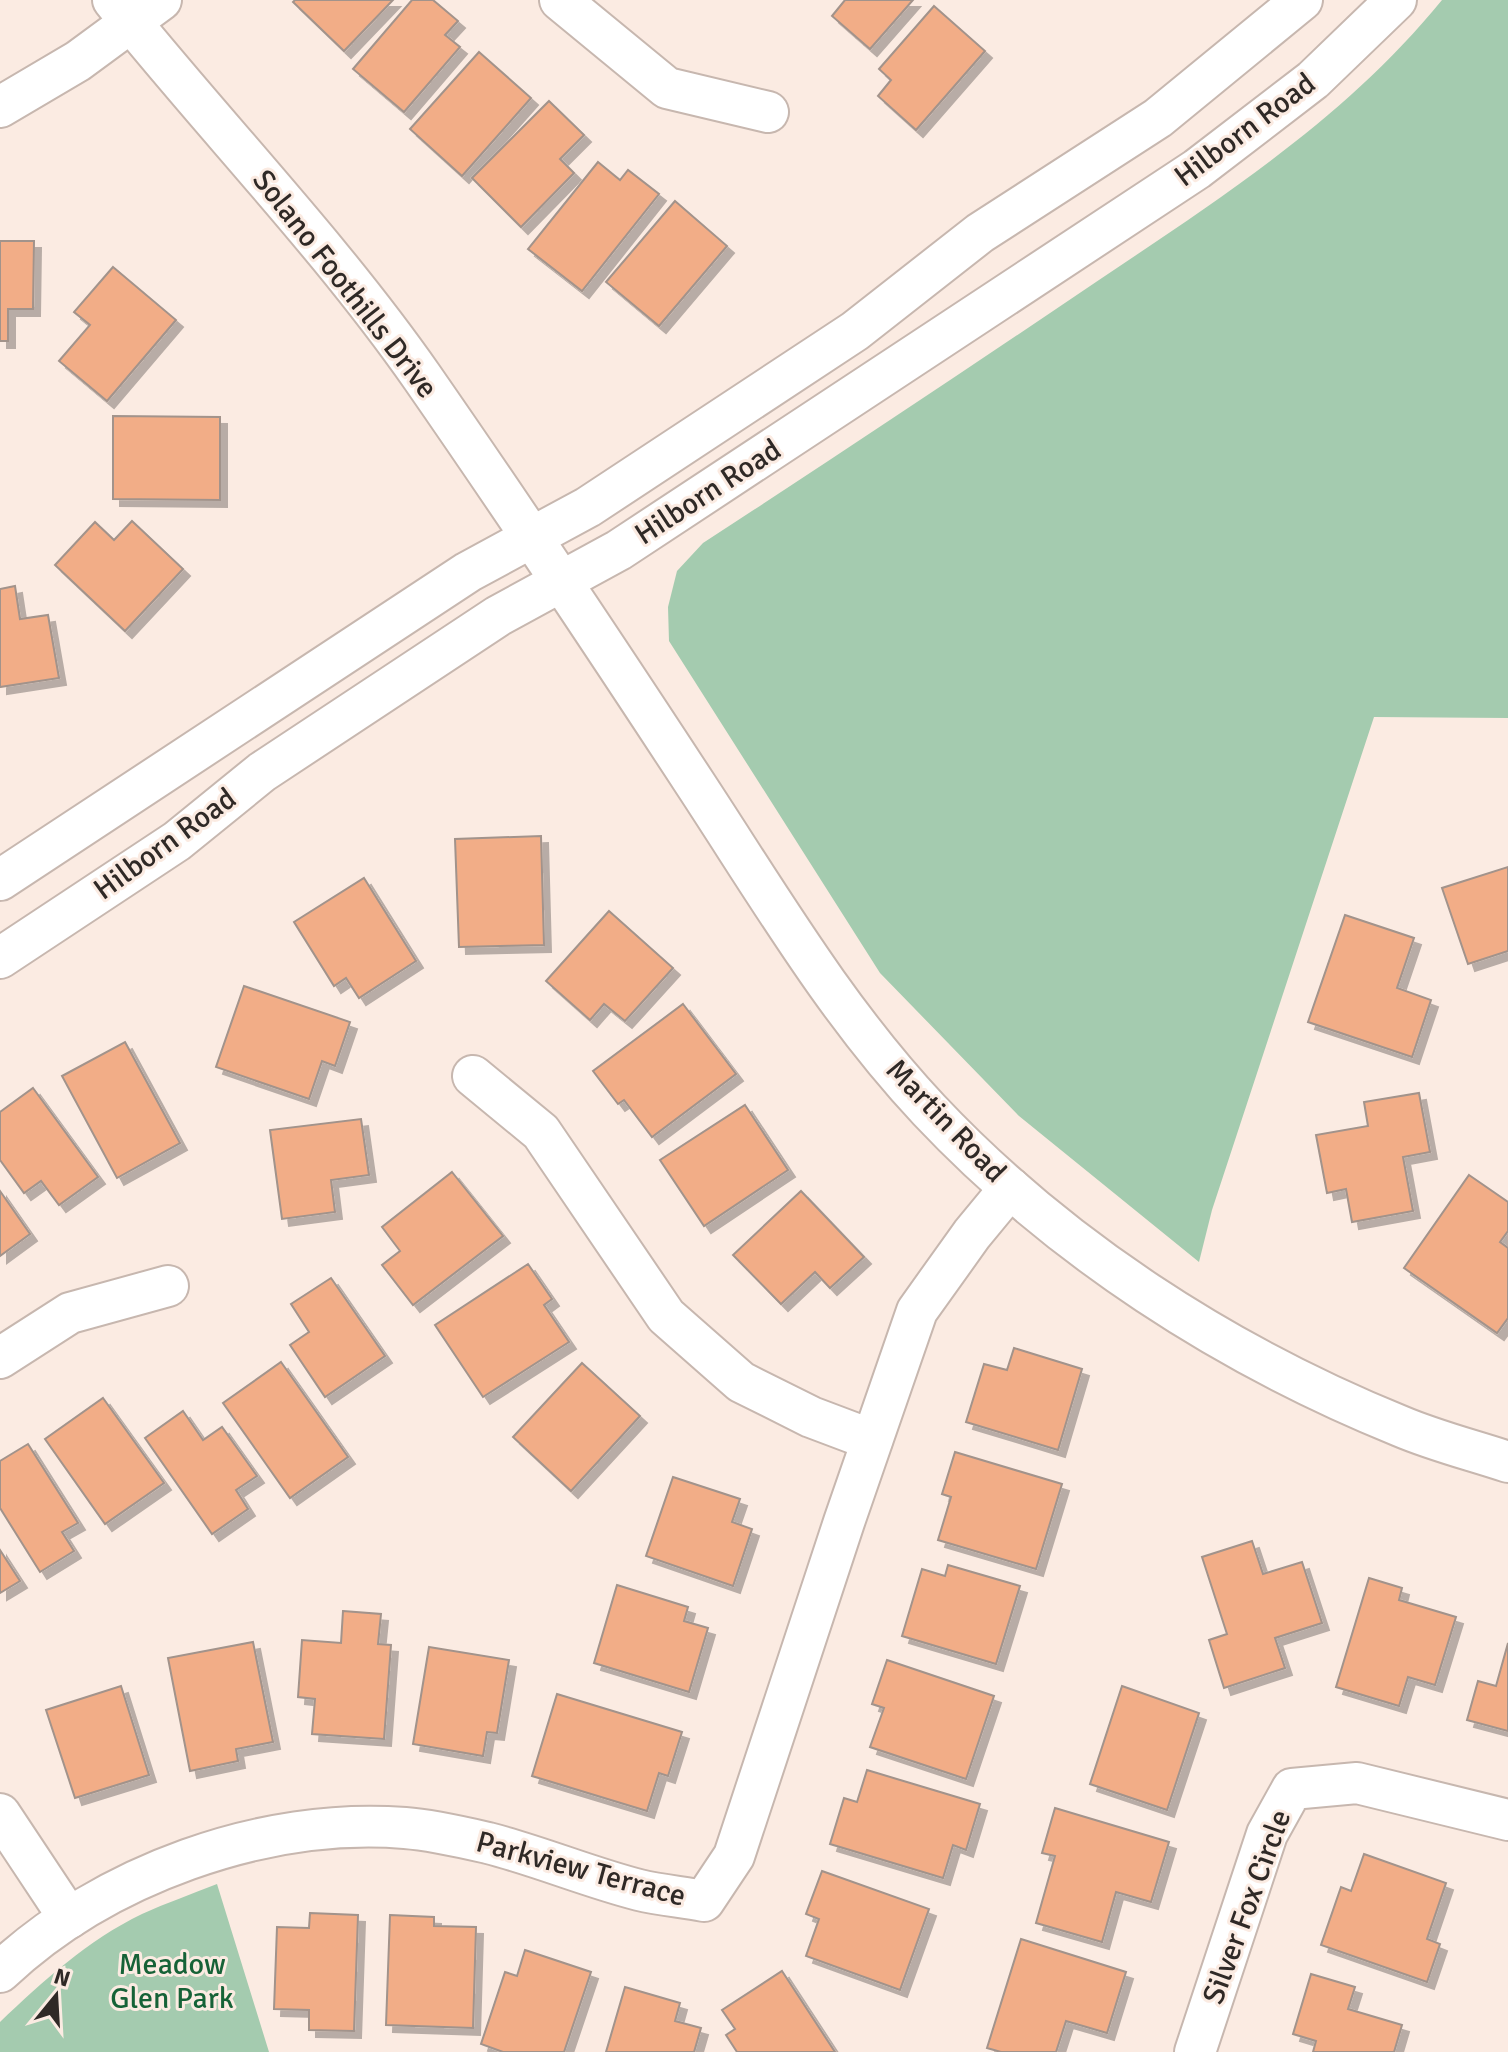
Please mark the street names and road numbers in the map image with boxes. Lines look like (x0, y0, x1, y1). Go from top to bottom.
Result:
street label: Hilborn Road (1167, 65, 1323, 195)
street label: Solano Foothills Drive (244, 162, 446, 406)
street label: Hilborn Road (628, 431, 788, 553)
street label: Hilborn Road (87, 780, 243, 908)
street label: Martin Road (878, 1052, 1014, 1190)
street label: Silver Fox Circle (1195, 1805, 1299, 2009)
street label: Parkview Terrace (472, 1823, 690, 1915)

